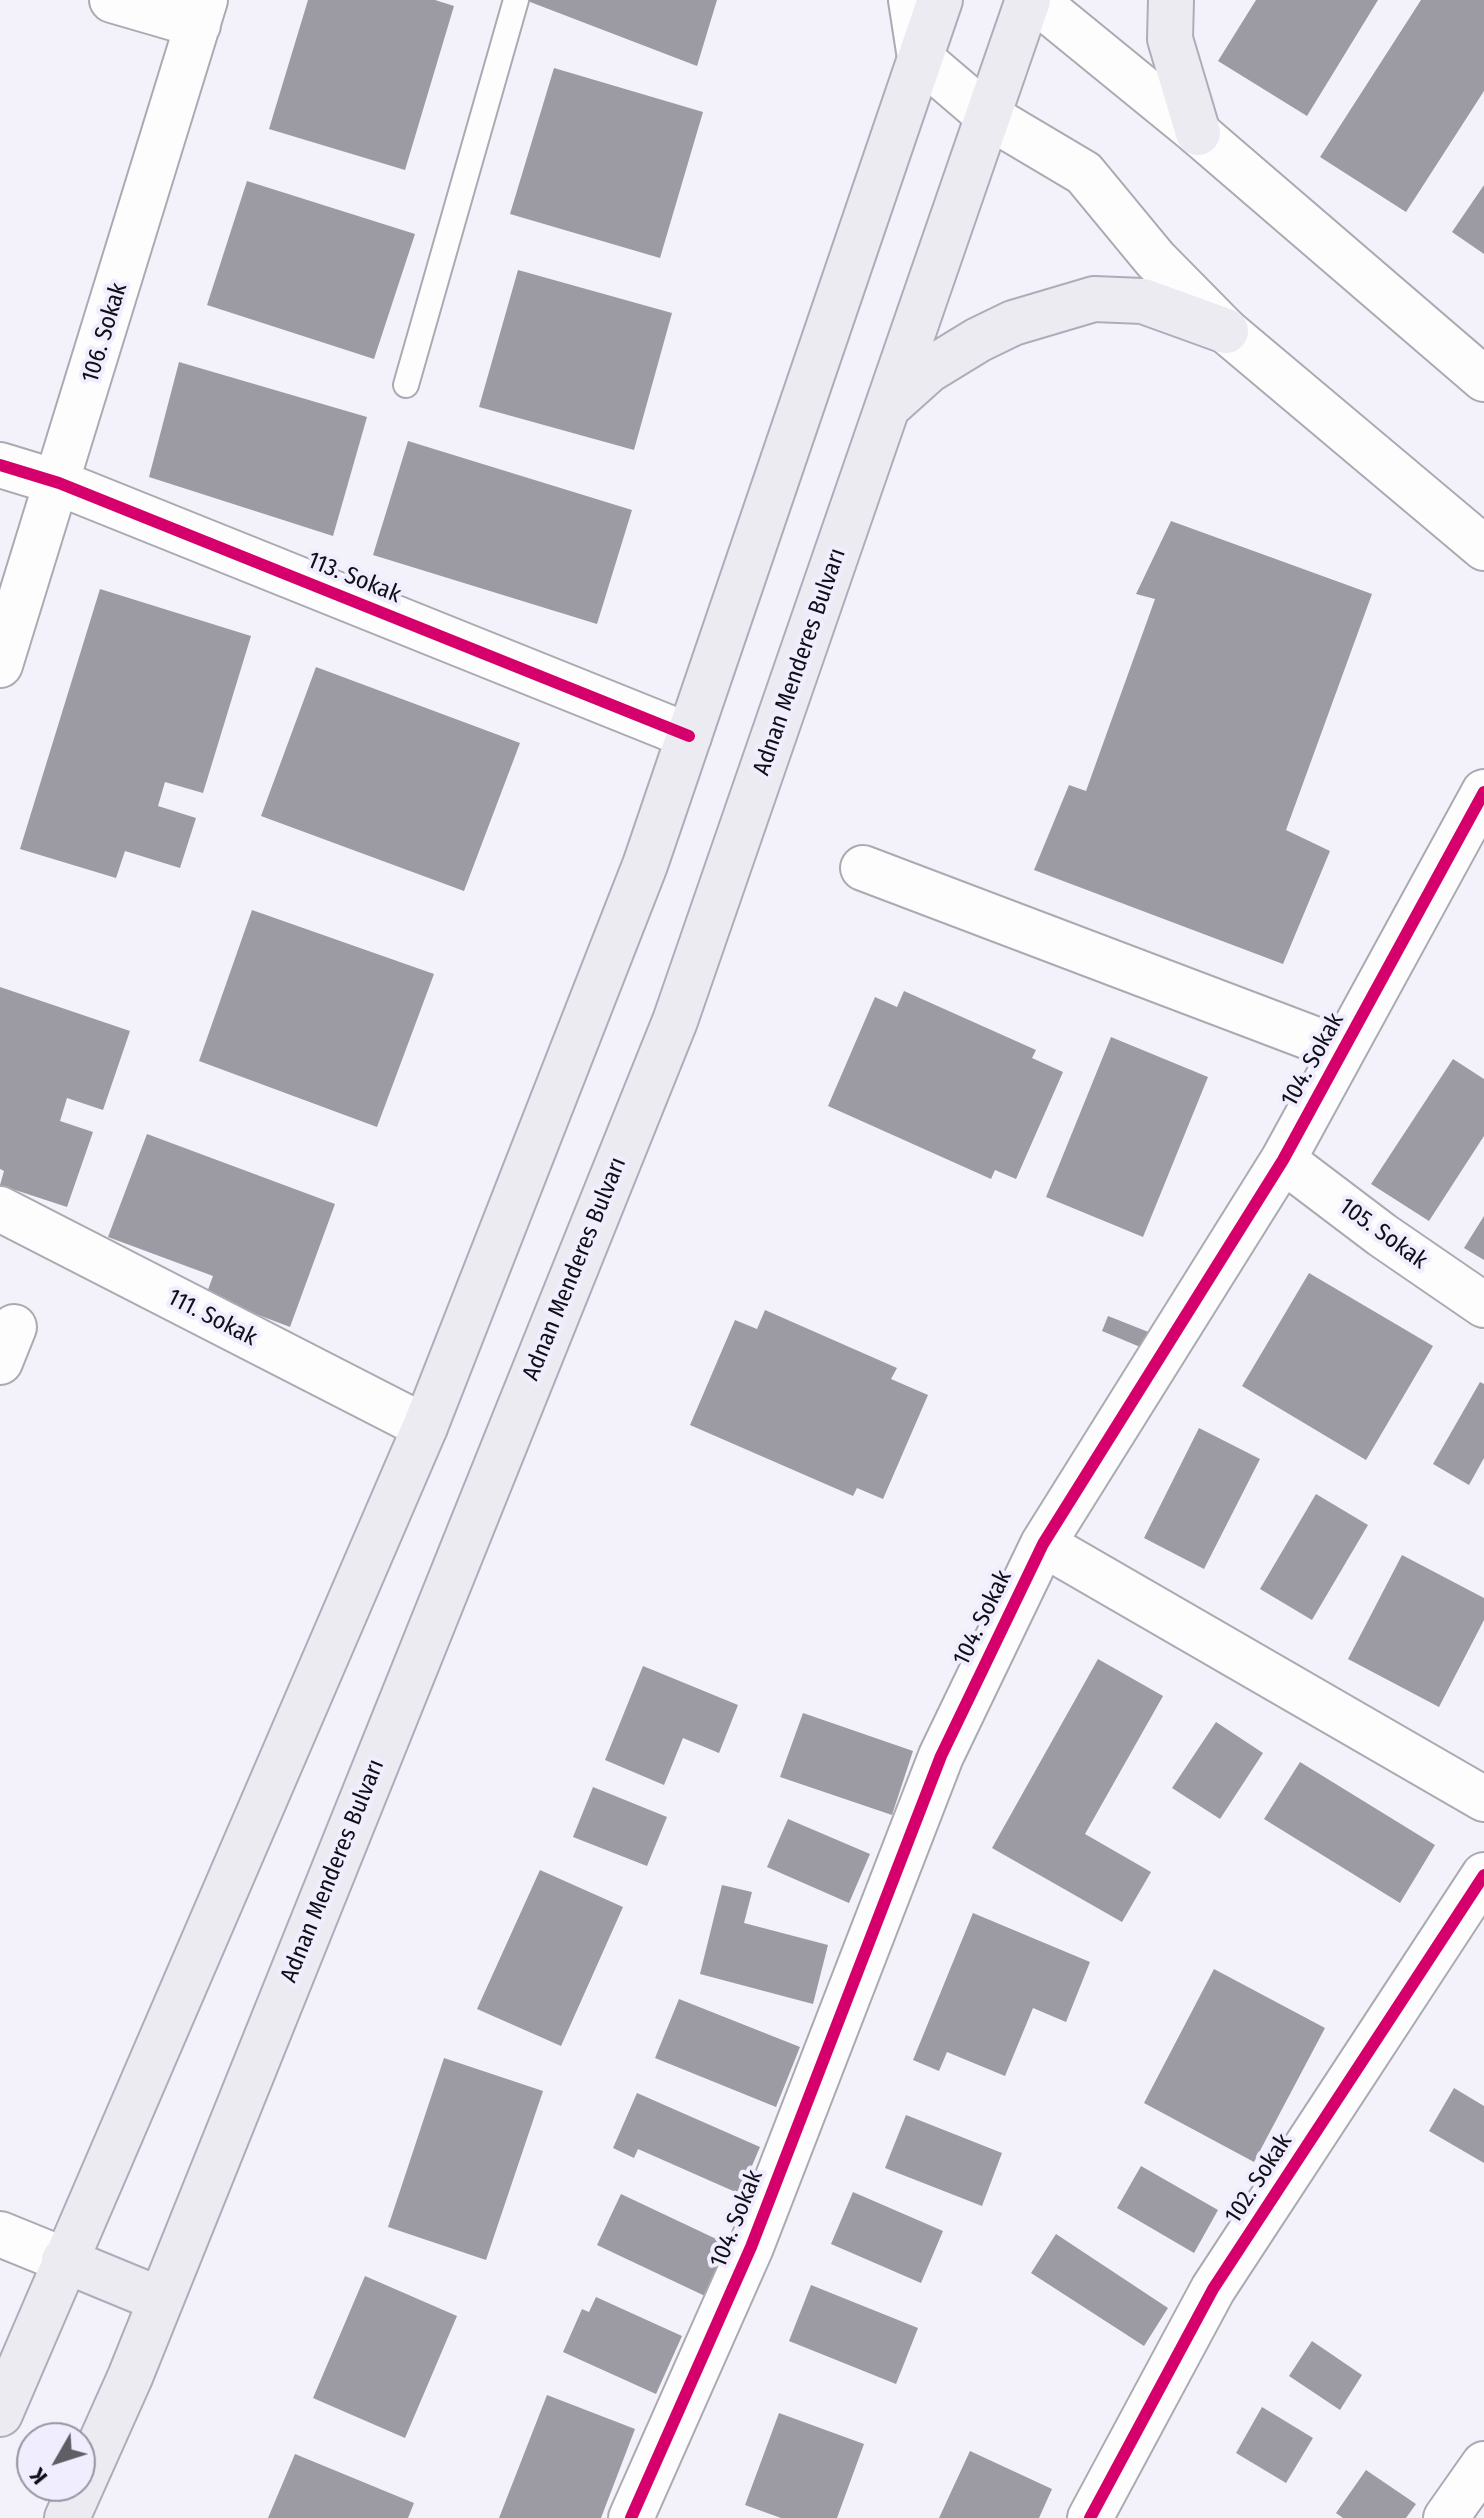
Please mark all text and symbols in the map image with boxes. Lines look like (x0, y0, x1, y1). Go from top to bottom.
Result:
street label: 106. Sokak (76, 280, 134, 386)
street label: Adnan Menderes Bulvarı (748, 545, 852, 779)
street label: 113. Sokak (303, 546, 405, 610)
street label: 104. Sokak (1276, 1008, 1350, 1112)
street label: Adnan Menderes Bulvarı (517, 1153, 633, 1385)
street label: 105. Sokak (1333, 1192, 1433, 1276)
street label: 111. Sokak (163, 1283, 261, 1353)
street label: 104. Sokak (948, 1566, 1018, 1670)
street label: Adnan Menderes Bulvarı (275, 1755, 391, 1987)
street label: 102. Sokak (1219, 2129, 1299, 2229)
street label: 104. Sokak (704, 2166, 770, 2272)
north arrow (16, 2422, 96, 2502)
text: K (24, 2463, 53, 2490)

